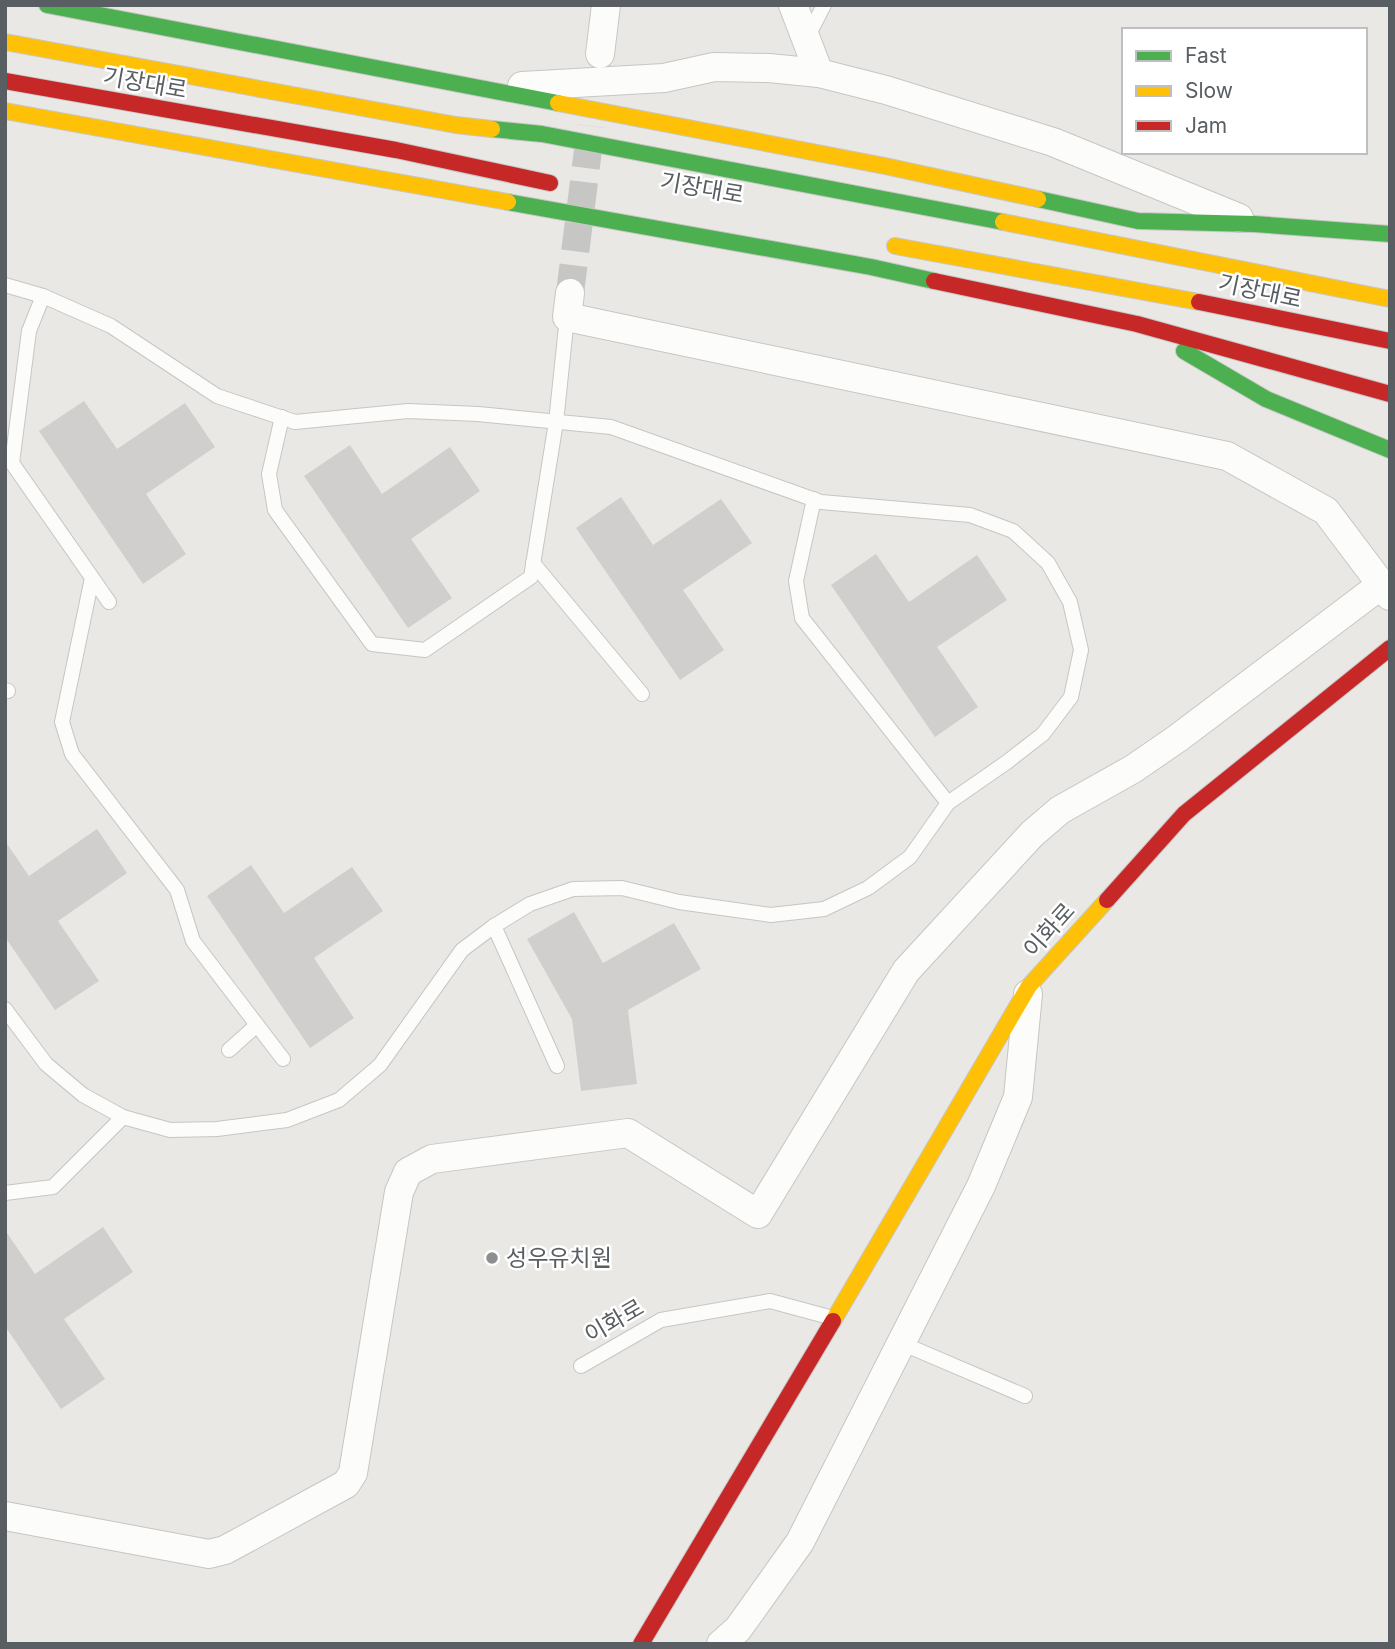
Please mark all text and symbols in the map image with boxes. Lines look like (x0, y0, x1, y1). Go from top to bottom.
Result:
legend (1122, 28, 1367, 154)
text: Fast (1185, 43, 1227, 68)
street label: 기장대로 (101, 62, 189, 104)
text: Slow (1185, 78, 1233, 103)
text: Jam (1185, 113, 1227, 138)
street label: 기장대로 (658, 167, 746, 209)
street label: 기장대로 (1216, 269, 1304, 313)
street label: 이화로 (1017, 897, 1081, 963)
place label: 성우유치원 (506, 1244, 612, 1272)
marker: 성우유치원 (484, 1250, 500, 1266)
street label: 이화로 (580, 1293, 648, 1349)

